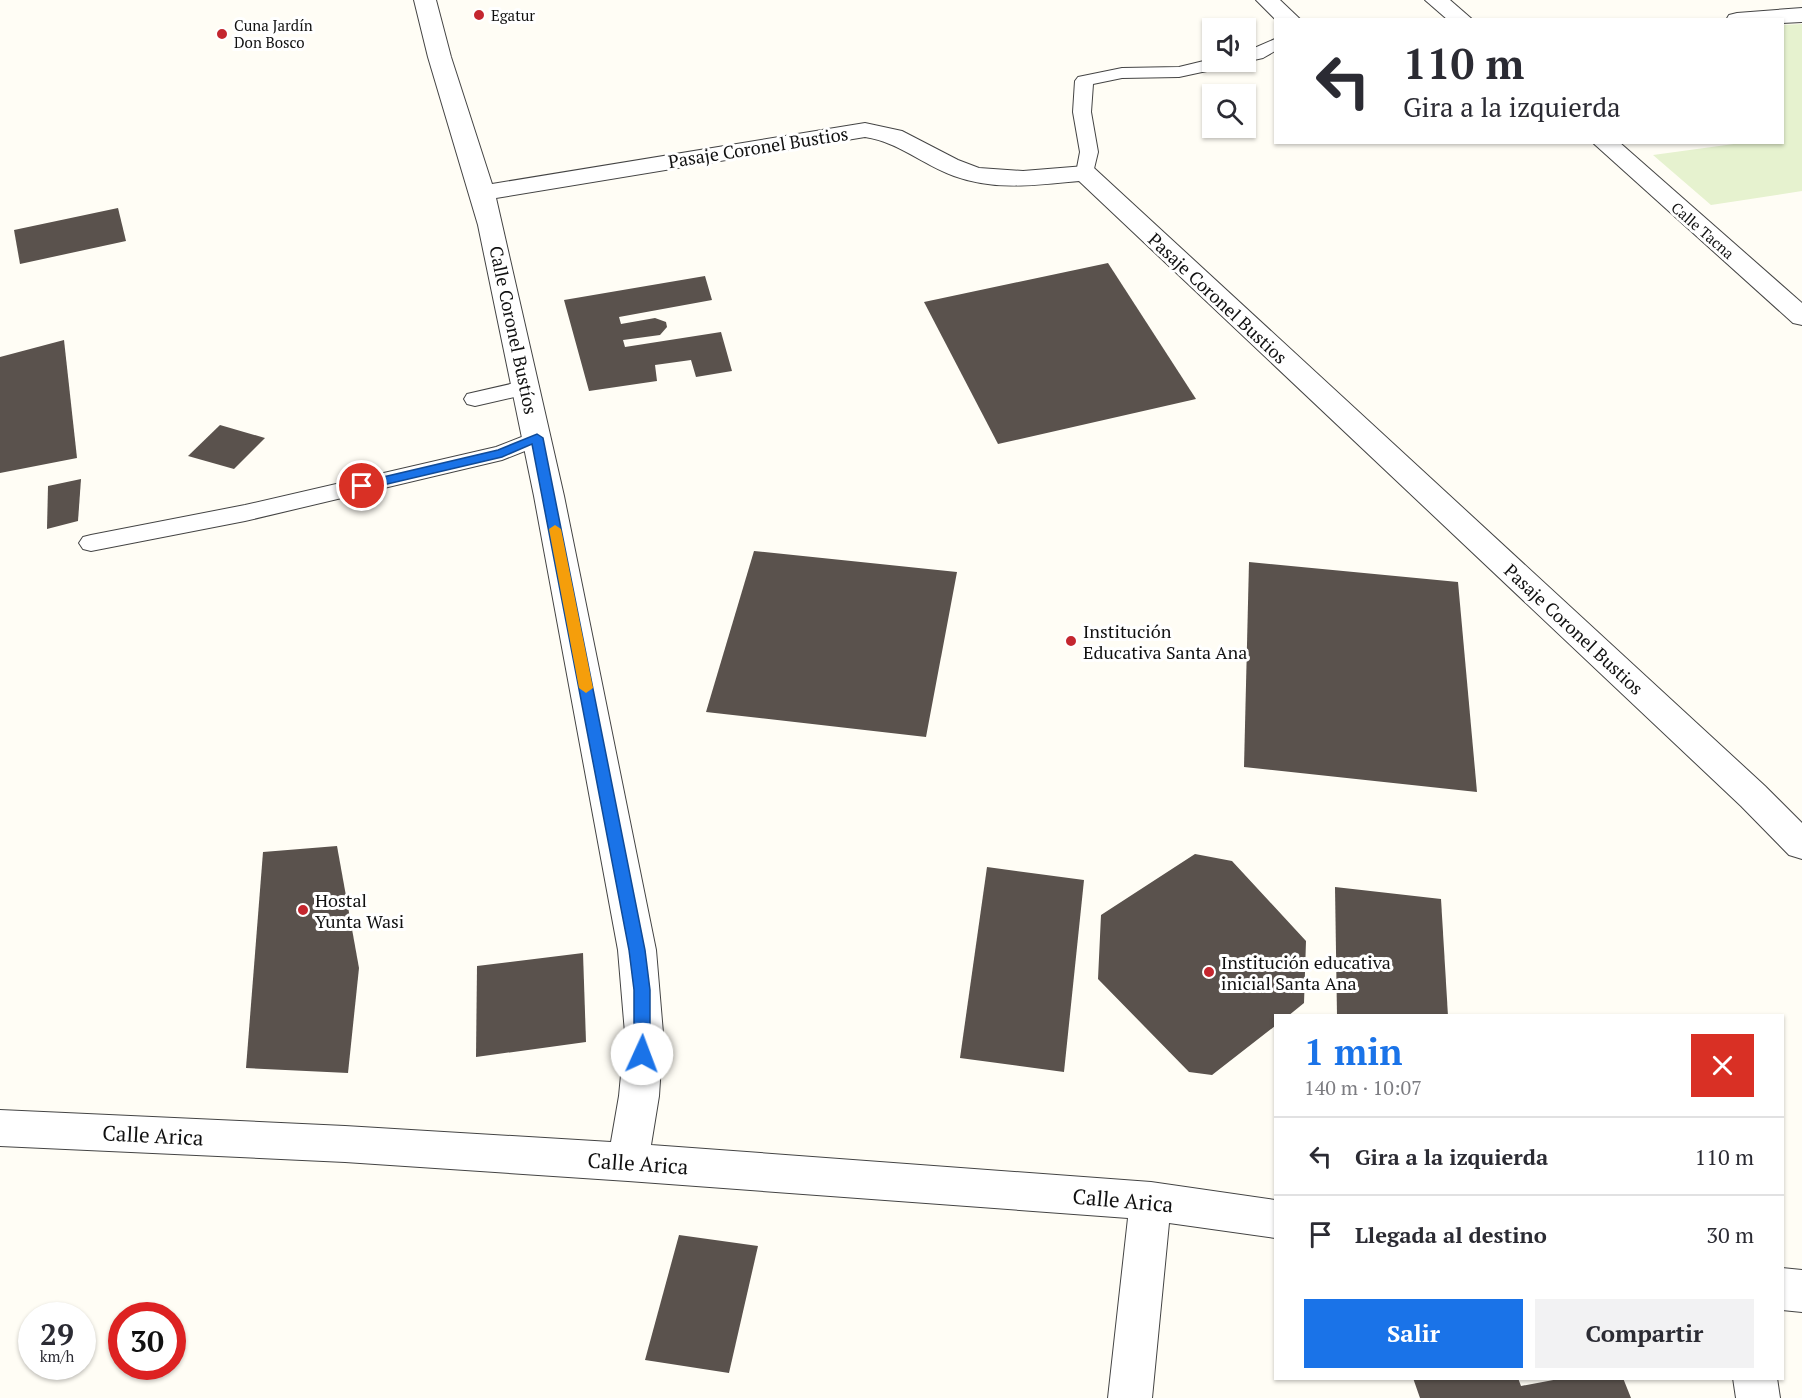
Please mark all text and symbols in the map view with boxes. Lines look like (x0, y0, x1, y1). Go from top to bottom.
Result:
place label: Egatur (491, 5, 535, 25)
marker: Egatur (472, 8, 486, 22)
place label: Cuna Jardín Don Bosco (234, 15, 313, 52)
map controls (1202, 18, 1256, 138)
button: sound (1202, 18, 1256, 72)
marker: Cuna Jardín Don Bosco (215, 27, 229, 41)
text: 110 m (1403, 35, 1524, 91)
icon: left (1304, 42, 1382, 120)
button: search (1202, 84, 1256, 138)
text: Gira a la izquierda (1403, 89, 1621, 125)
street label: Pasaje Coronel Bustios (666, 121, 850, 173)
street label: Calle Tacna (1667, 197, 1739, 263)
street label: Pasaje Coronel Bustios (1143, 227, 1293, 369)
street label: Calle Coronel Bustíos (484, 244, 544, 416)
pin (336, 460, 387, 511)
icon: arrive (345, 469, 378, 502)
street label: Pasaje Coronel Bustios (1499, 558, 1649, 700)
place label: Institución Educativa Santa Ana (1083, 619, 1247, 664)
marker: Institución Educativa Santa Ana (1064, 634, 1078, 648)
place label: Hostal Yunta Wasi (315, 888, 404, 933)
marker: Hostal Yunta Wasi (296, 903, 310, 917)
place label: Institución educativa inicial Santa Ana (1221, 950, 1391, 995)
marker: Institución educativa inicial Santa Ana (1202, 965, 1216, 979)
position arrow (610, 1022, 674, 1086)
text: 1 min (1304, 1028, 1402, 1075)
button: close (1691, 1034, 1754, 1097)
text: 140 m · 10:07 (1304, 1074, 1422, 1101)
street label: Calle Arica (102, 1118, 205, 1152)
icon: left (1304, 1140, 1337, 1173)
text: Gira a la izquierda (1355, 1142, 1548, 1171)
text: 110 m (1694, 1142, 1754, 1171)
street label: Calle Arica (587, 1146, 690, 1181)
street label: Calle Arica (1071, 1182, 1175, 1218)
icon: arrive (1304, 1218, 1337, 1251)
text: Llegada al destino (1355, 1220, 1547, 1249)
text: 30 m (1706, 1220, 1754, 1249)
button: Salir (1304, 1299, 1523, 1368)
button: Compartir (1535, 1299, 1754, 1368)
speed limit sign: 30 (108, 1302, 186, 1380)
text: 29 (40, 1314, 74, 1354)
text: km/h (40, 1346, 74, 1366)

